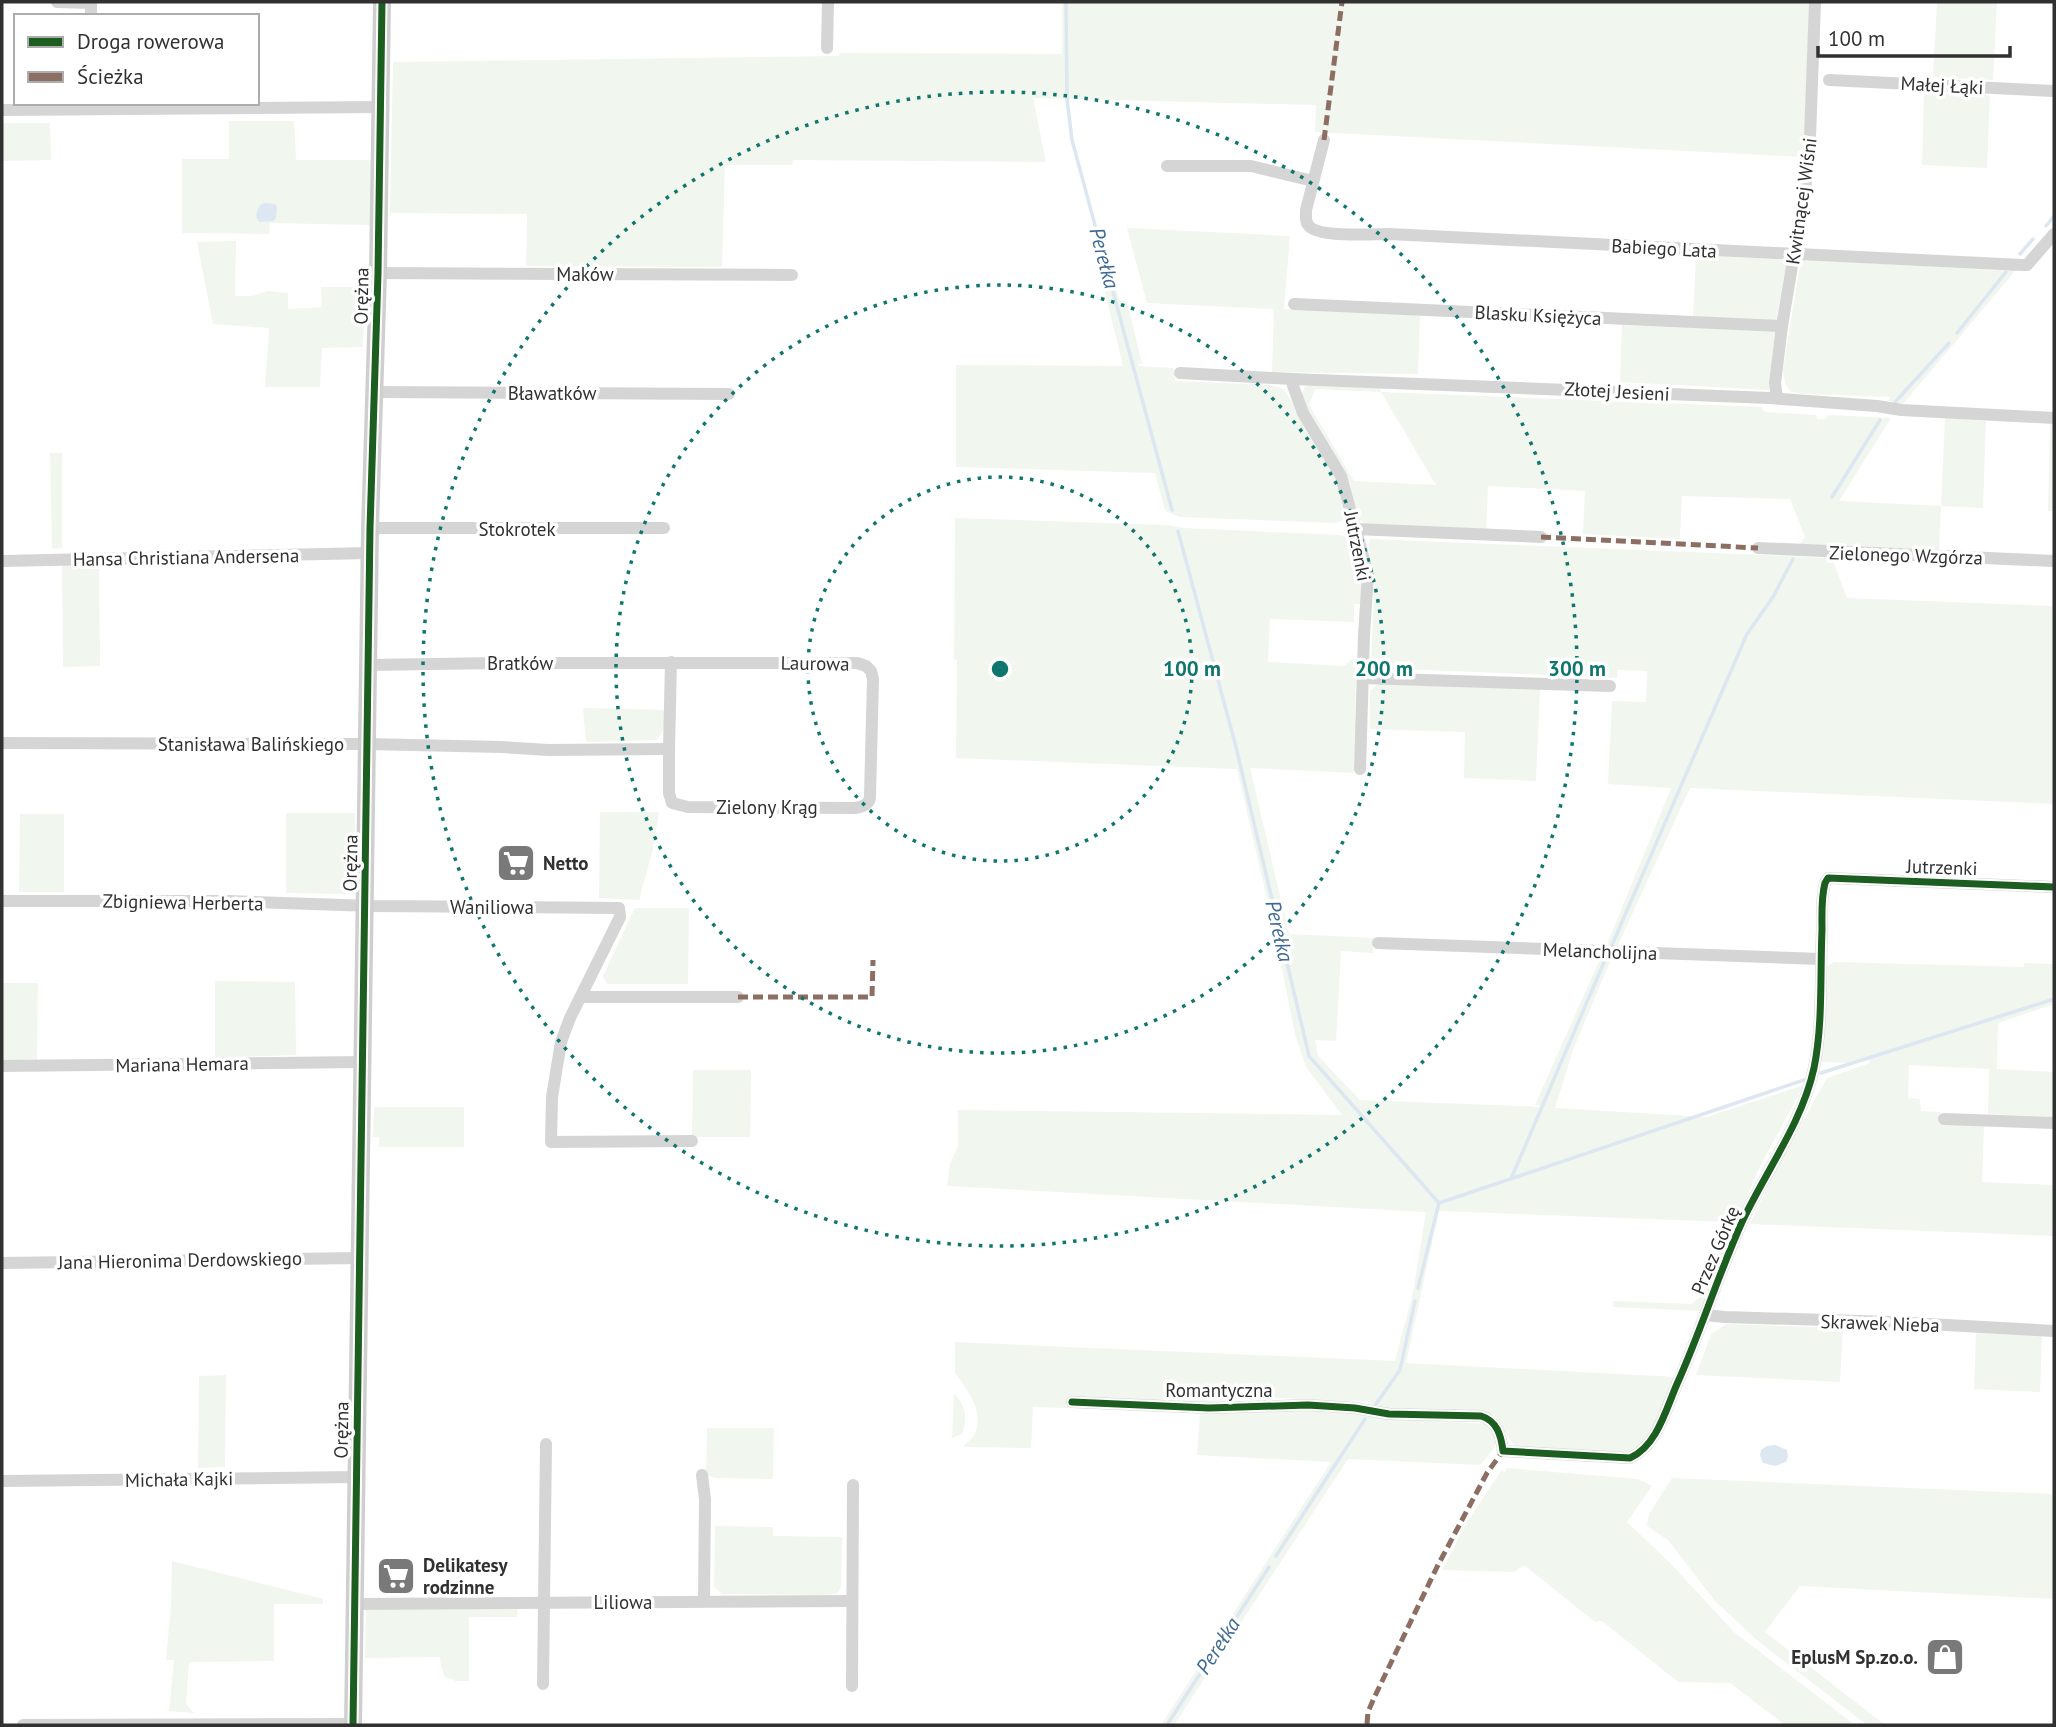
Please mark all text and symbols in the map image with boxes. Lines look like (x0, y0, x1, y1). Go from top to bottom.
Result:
legend (14, 14, 259, 105)
scale bar (1818, 14, 2010, 58)
text: 100 m (1828, 25, 1885, 52)
text: Droga rowerowa (77, 28, 224, 55)
text: Ścieżka (77, 63, 144, 90)
street label: Małej Łąki (1900, 71, 1984, 99)
street label: Kwitnącej Wiśni (1780, 136, 1822, 266)
water label: Perełka (1083, 224, 1126, 292)
street label: Babiego Lata (1611, 233, 1717, 263)
street label: Maków (556, 262, 614, 286)
street label: Orężna (349, 267, 373, 325)
street label: Blasku Księżyca (1474, 300, 1602, 330)
street label: Złotej Jesieni (1564, 376, 1670, 406)
street label: Bławatków (508, 381, 596, 405)
street label: Jutrzenki (1339, 508, 1377, 583)
street label: Stokrotek (478, 517, 556, 541)
street label: Zielonego Wzgórza (1829, 540, 1983, 570)
street label: Hansa Christiana Andersena (73, 543, 299, 571)
street label: Laurowa (780, 650, 850, 676)
street label: Bratków (487, 651, 553, 675)
text: 100 m (1163, 655, 1221, 682)
text: 200 m (1355, 655, 1413, 682)
text: 300 m (1548, 655, 1606, 682)
centre of rings (988, 657, 1012, 681)
street label: Stanisława Balińskiego (158, 732, 344, 756)
street label: Zielony Krąg (716, 795, 818, 819)
street label: Orężna (338, 834, 362, 892)
supermarket icon: Netto (495, 842, 537, 884)
place label: Netto (543, 851, 588, 875)
street label: Jutrzenki (1905, 854, 1978, 880)
street label: Zbigniewa Herberta (102, 889, 264, 915)
street label: Waniliowa (450, 895, 534, 919)
water label: Perełka (1259, 898, 1300, 965)
street label: Melancholijna (1542, 937, 1658, 965)
street label: Mariana Hemara (115, 1051, 249, 1077)
street label: Przez Górkę (1686, 1202, 1744, 1298)
street label: Jana Hieronima Derdowskiego (57, 1246, 302, 1274)
street label: Skrawek Nieba (1820, 1309, 1940, 1337)
street label: Romantyczna (1165, 1378, 1273, 1402)
street label: Orężna (329, 1401, 353, 1459)
street label: Michała Kajki (125, 1466, 233, 1492)
place label: Delikatesy rodzinne (423, 1553, 509, 1599)
supermarket icon: Delikatesy rodzinne (375, 1555, 417, 1597)
street label: Liliowa (594, 1590, 652, 1614)
water label: Perełka (1189, 1612, 1246, 1679)
shop icon: EplusM Sp.zo.o. (1924, 1636, 1966, 1678)
place label: EplusM Sp.zo.o. (1791, 1645, 1918, 1669)

